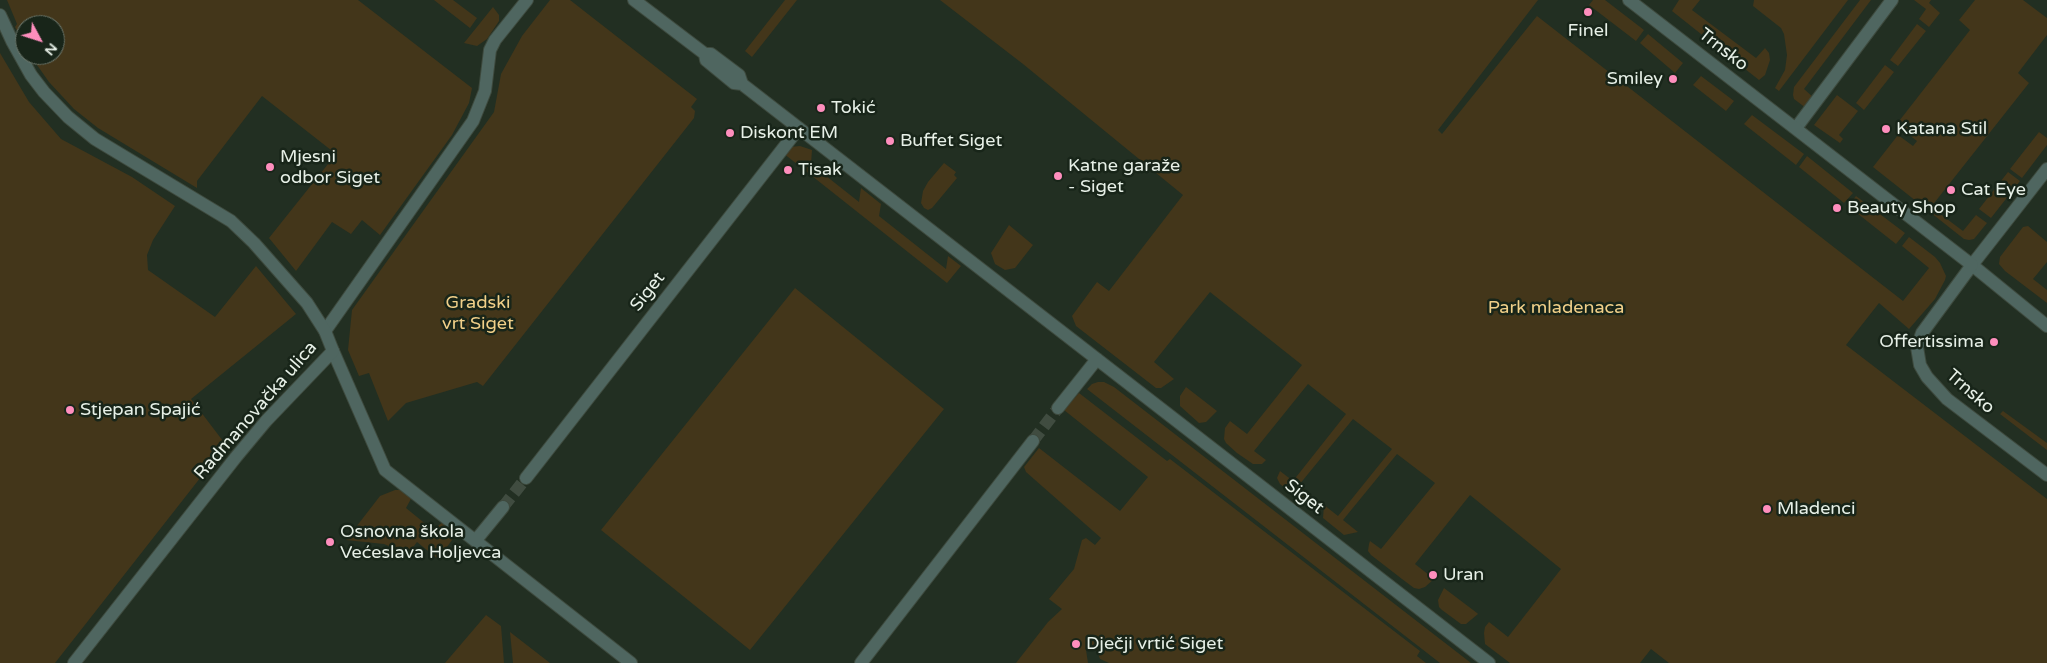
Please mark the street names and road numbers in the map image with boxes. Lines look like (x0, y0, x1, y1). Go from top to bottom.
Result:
street label: Trnsko (1694, 24, 1752, 76)
street label: Siget (626, 268, 670, 316)
street label: Radmanovačka ulica (190, 338, 322, 484)
street label: Trnsko (1941, 365, 1999, 419)
street label: Siget (1280, 475, 1328, 519)

